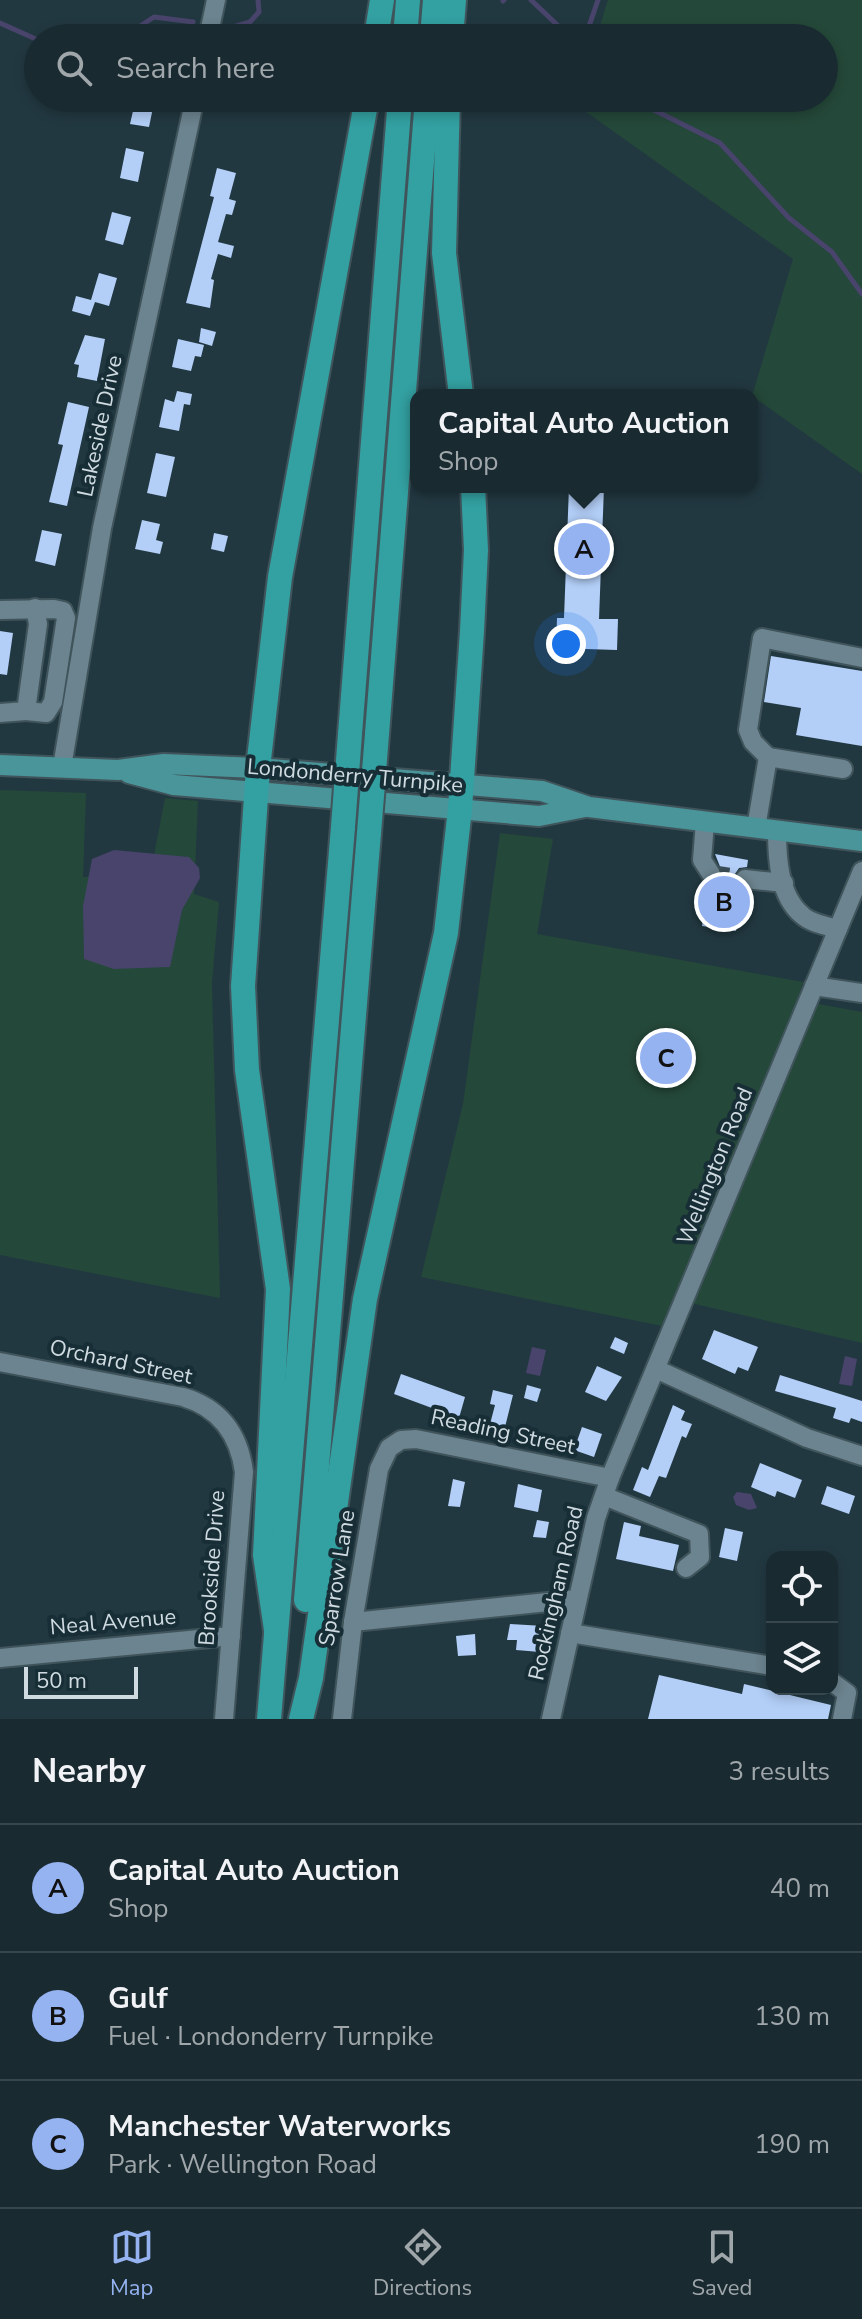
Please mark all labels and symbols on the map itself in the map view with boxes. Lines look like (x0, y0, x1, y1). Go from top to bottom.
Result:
street label: Lakeside Drive (70, 352, 130, 500)
pin: A (558, 519, 610, 579)
your location (546, 624, 586, 664)
street label: Londonderry Turnpike (246, 752, 464, 800)
pin: B (698, 872, 750, 932)
pin: C (640, 1028, 692, 1088)
street label: Wellington Road (670, 1083, 760, 1249)
street label: Orchard Street (47, 1332, 195, 1392)
street label: Reading Street (428, 1402, 578, 1462)
street label: Brookside Drive (192, 1489, 232, 1647)
street label: Rockingham Road (521, 1503, 591, 1683)
street label: Sparrow Lane (311, 1508, 363, 1648)
street label: Neal Avenue (49, 1602, 177, 1642)
scale bar (24, 1663, 138, 1699)

